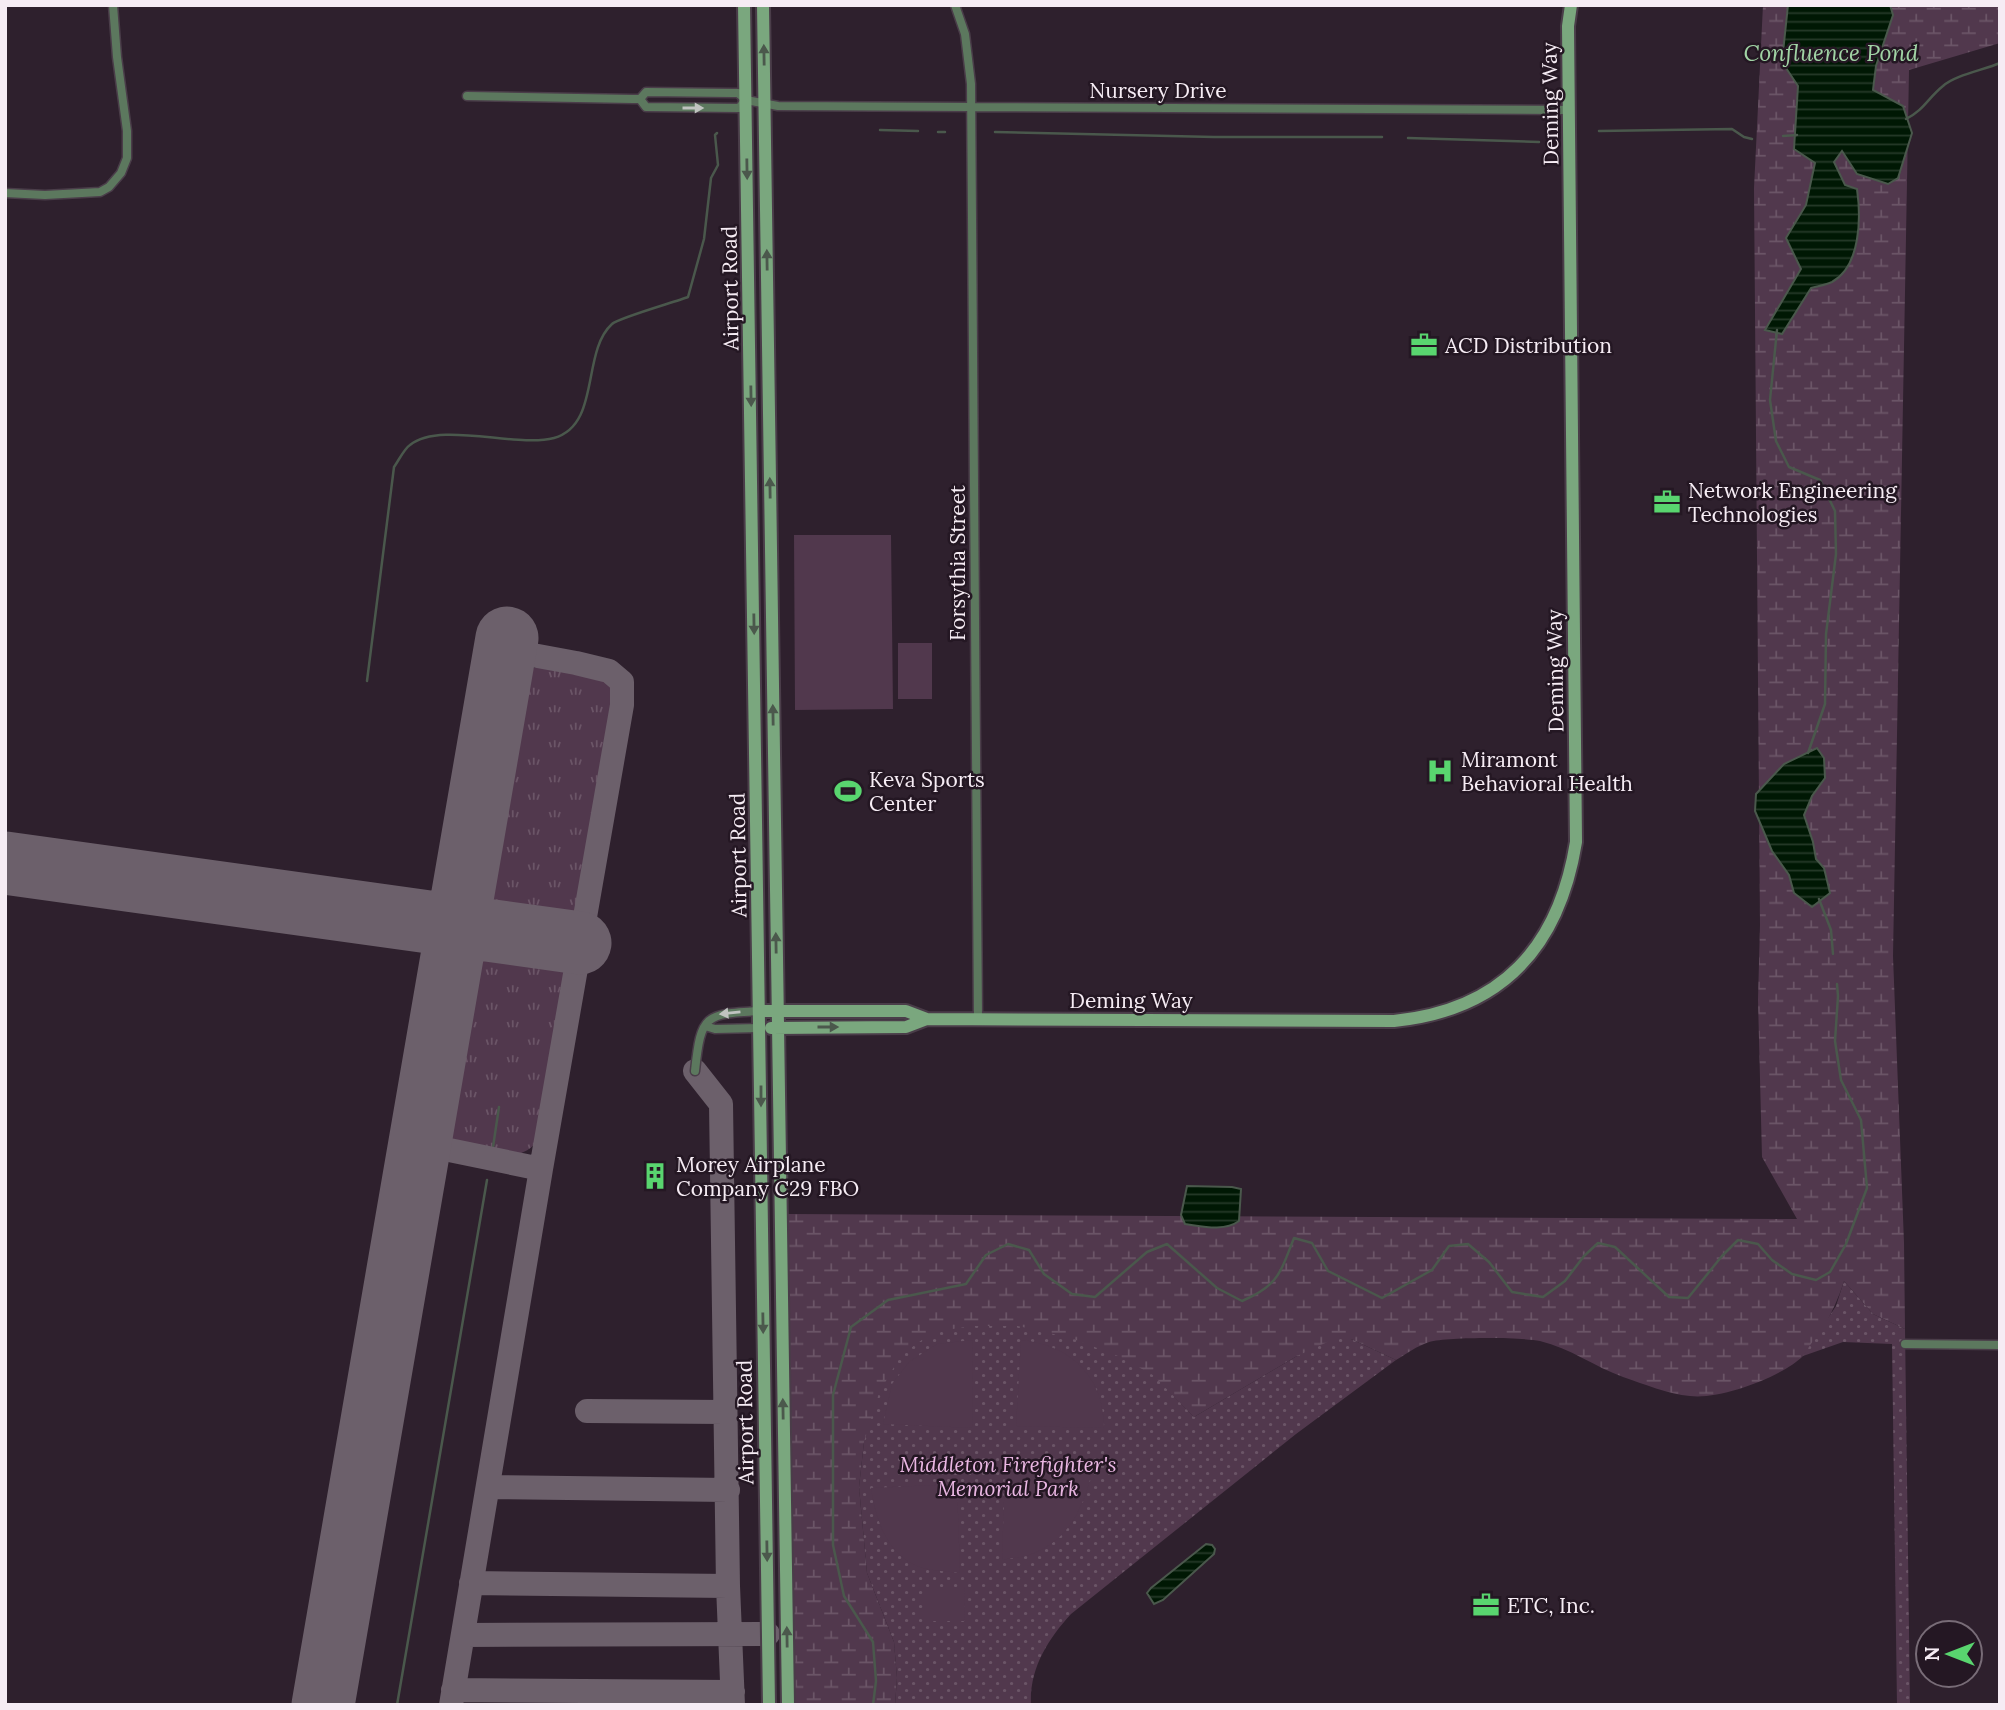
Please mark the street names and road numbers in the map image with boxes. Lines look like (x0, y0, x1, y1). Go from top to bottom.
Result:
street label: Deming Way (1535, 42, 1565, 166)
street label: Nursery Drive (1089, 77, 1227, 104)
street label: Airport Road (715, 225, 745, 352)
street label: Forsythia Street (944, 484, 971, 641)
street label: Deming Way (1540, 609, 1570, 733)
street label: Airport Road (723, 792, 753, 919)
street label: Deming Way (1069, 987, 1193, 1014)
street label: Airport Road (730, 1359, 760, 1486)

